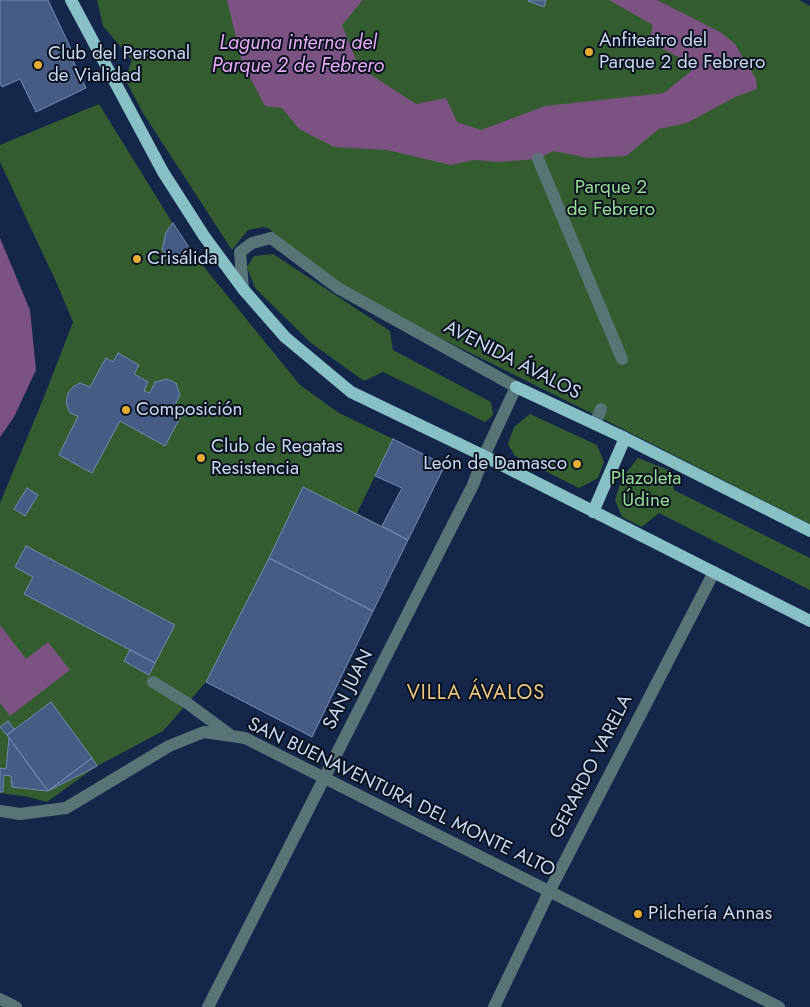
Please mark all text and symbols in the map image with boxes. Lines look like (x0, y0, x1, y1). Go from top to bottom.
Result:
place label: Anfiteatro del Parque 2 de Febrero (599, 30, 765, 74)
water label: Laguna interna del Parque 2 de Febrero (212, 32, 384, 79)
place label: Club del Personal de Vialidad (48, 43, 190, 87)
marker: Anfiteatro del Parque 2 de Febrero (583, 46, 595, 58)
marker: Club del Personal de Vialidad (32, 59, 44, 71)
park label: Parque 2 de Febrero (567, 177, 655, 221)
place label: Crisálida (147, 248, 218, 270)
marker: Crisálida (131, 253, 143, 265)
street label: AVENIDA ÁVALOS (440, 317, 584, 405)
place label: Composición (136, 399, 242, 421)
marker: Composición (120, 404, 132, 416)
place label: Club de Regatas Resistencia (211, 436, 343, 480)
marker: Club de Regatas Resistencia (195, 452, 207, 464)
place label: León de Damasco (423, 453, 567, 475)
marker: León de Damasco (571, 458, 583, 470)
park label: Plazoleta Údine (611, 468, 681, 512)
street label: SAN JUAN (319, 646, 379, 734)
district label: VILLA ÁVALOS (405, 682, 547, 706)
street label: GERARDO VARELA (546, 691, 638, 843)
street label: SAN BUENAVENTURA DEL MONTE ALTO (243, 713, 559, 883)
place label: Pilchería Annas (648, 903, 772, 925)
marker: Pilchería Annas (632, 908, 644, 920)

